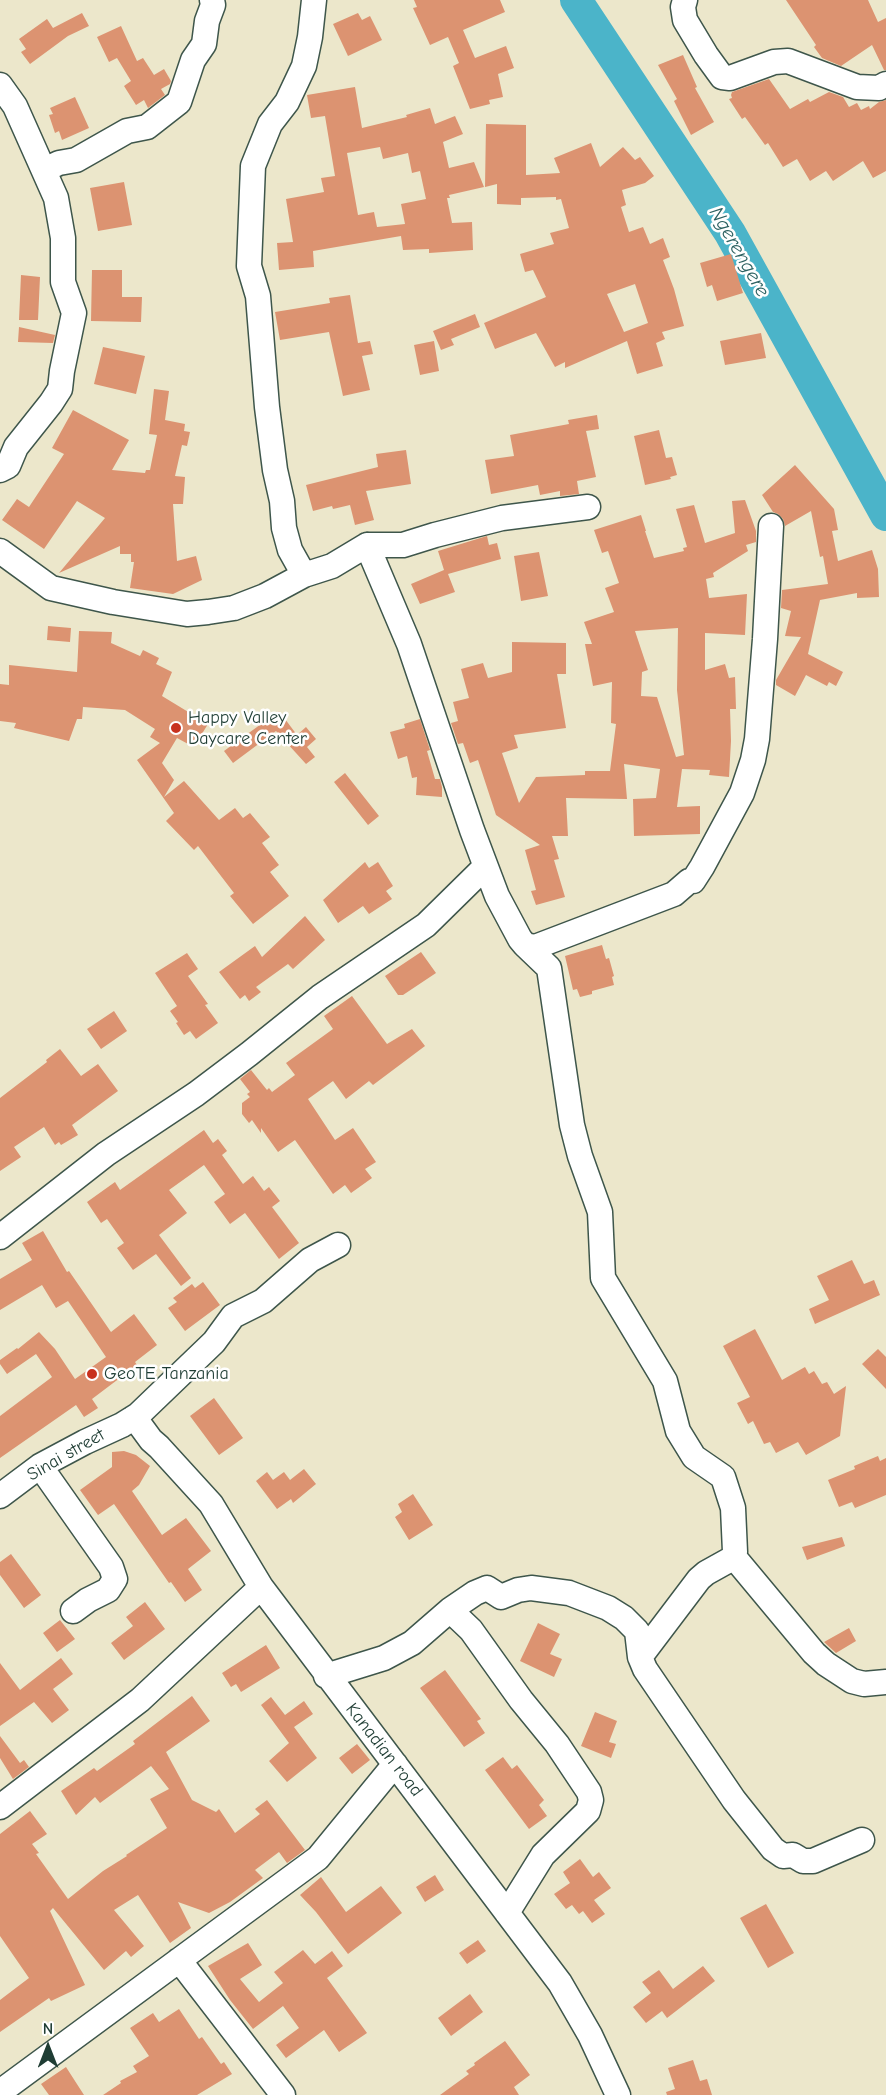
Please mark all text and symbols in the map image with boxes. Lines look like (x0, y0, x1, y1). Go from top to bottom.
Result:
water label: Ngerengere (704, 203, 774, 301)
place label: Happy Valley Daycare Center (188, 707, 307, 750)
marker: Happy Valley Daycare Center (169, 721, 183, 735)
place label: GeoTE Tanzania (104, 1363, 229, 1385)
marker: GeoTE Tanzania (85, 1367, 99, 1381)
street label: Sinai street (23, 1424, 109, 1486)
street label: Kanadian road (341, 1699, 427, 1801)
north arrow (18, 2017, 78, 2077)
text: N (43, 2020, 53, 2038)

